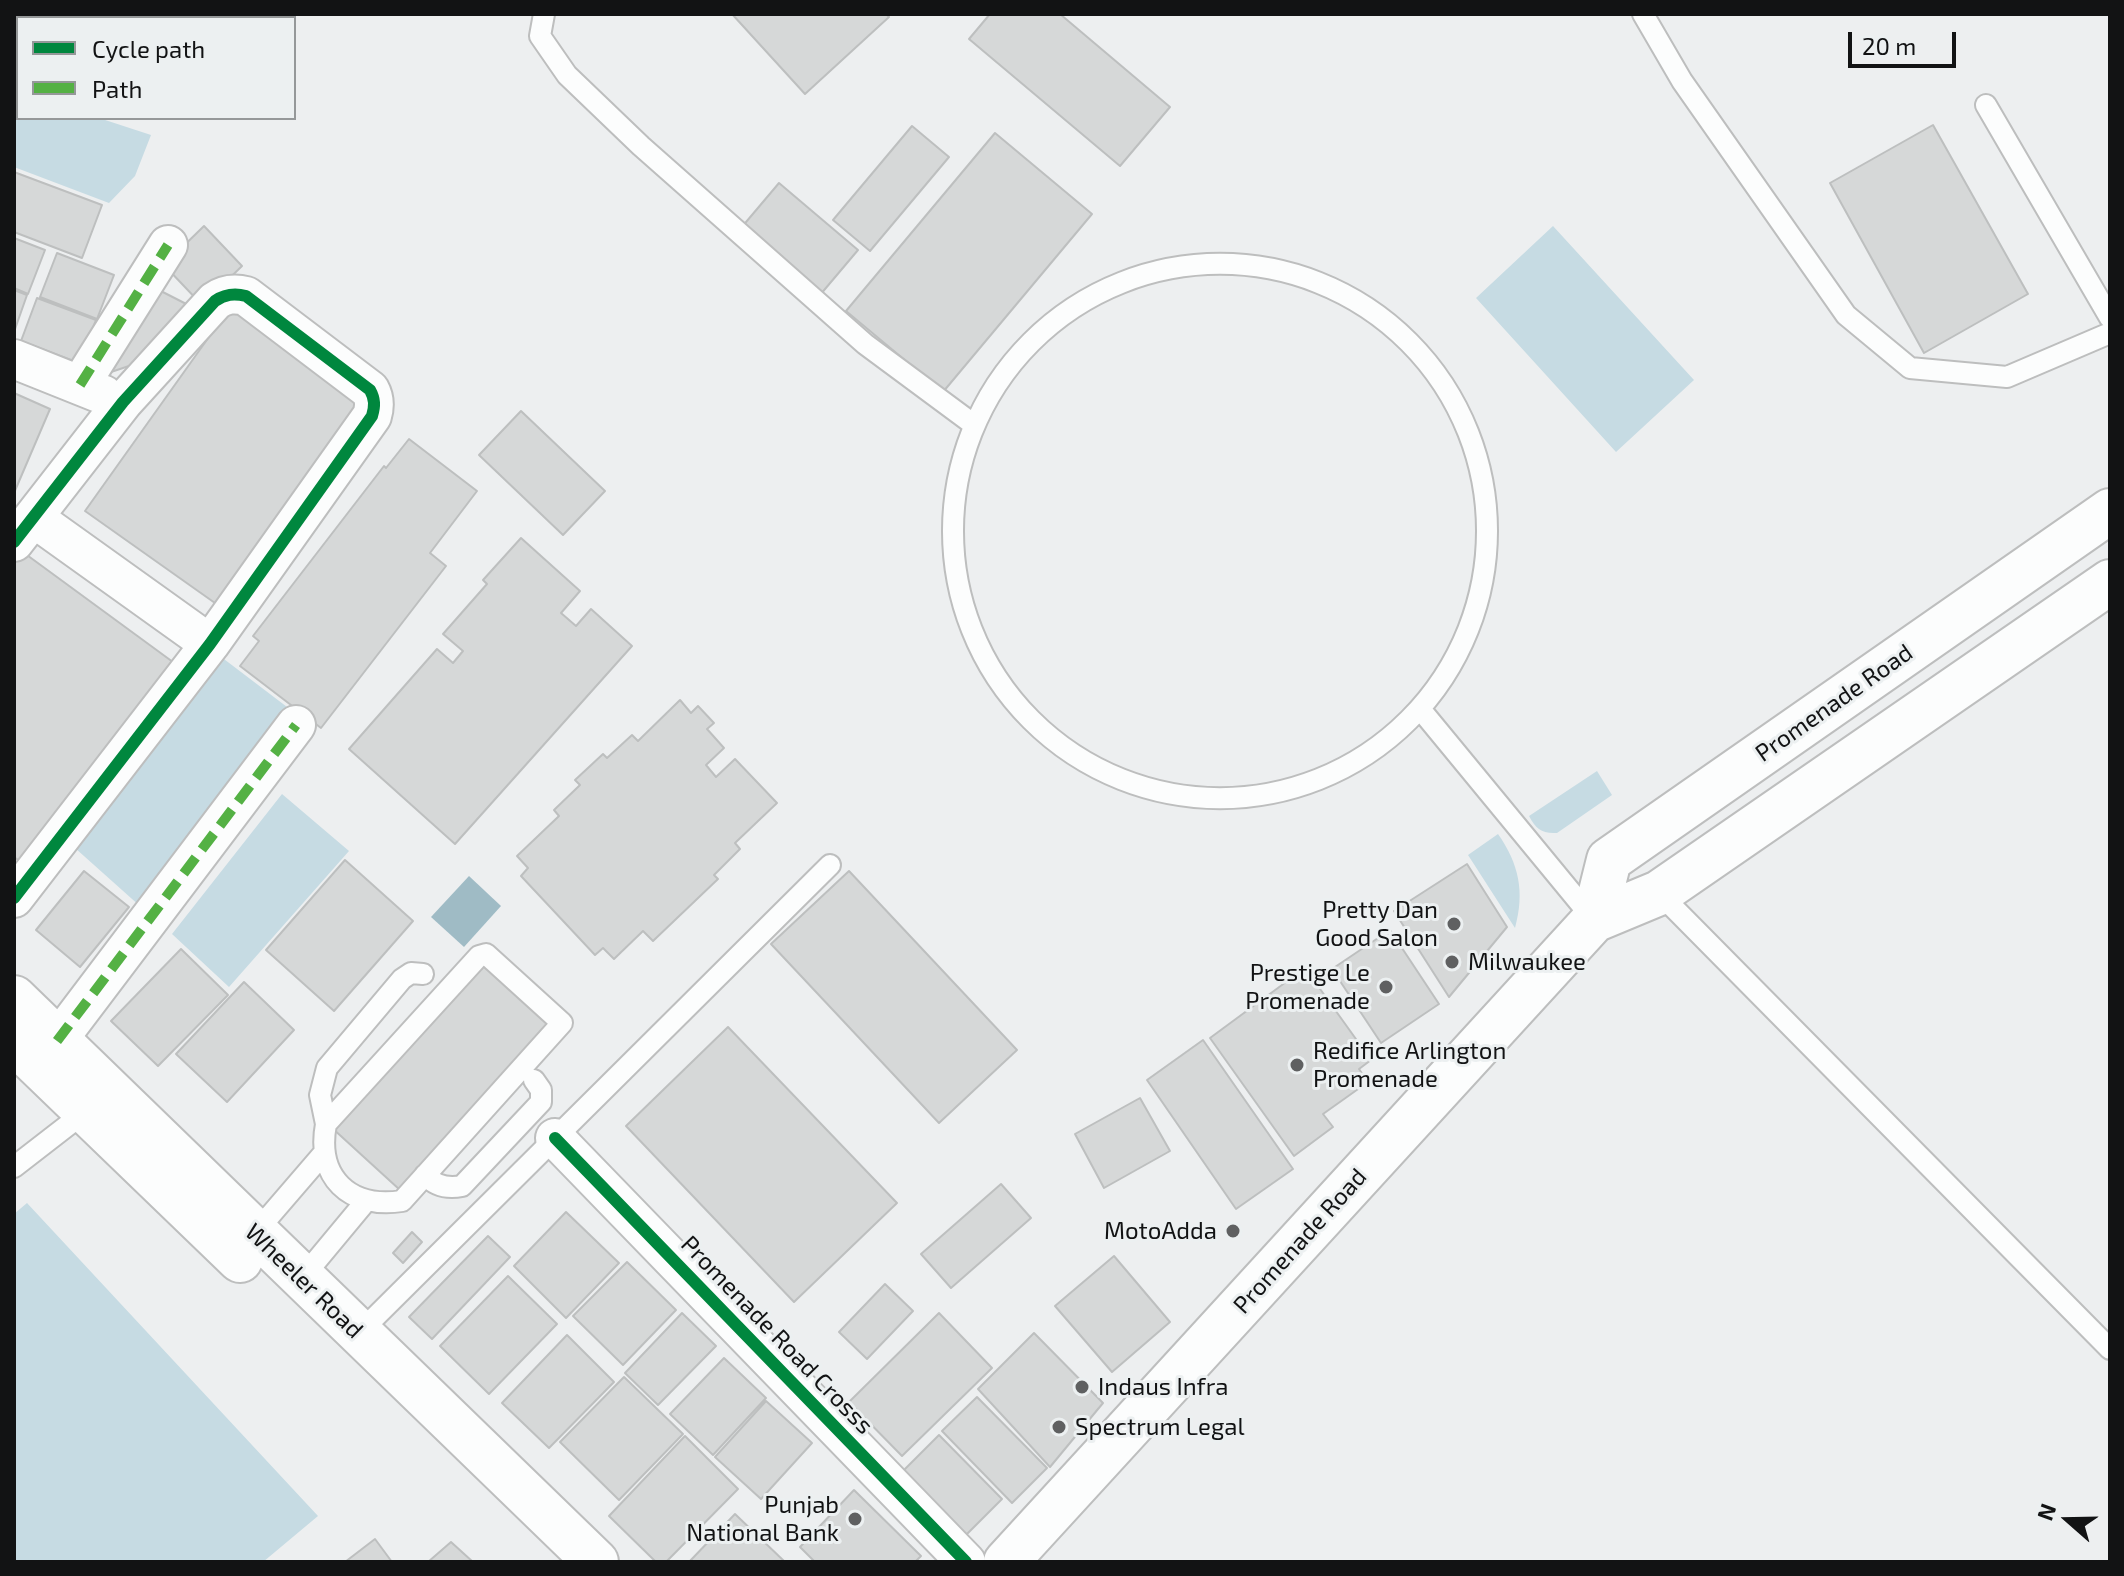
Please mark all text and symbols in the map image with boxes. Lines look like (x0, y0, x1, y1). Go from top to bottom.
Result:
legend (16, 16, 296, 120)
scale bar (1852, 16, 1960, 66)
text: 20 m (1862, 31, 1916, 60)
text: Cycle path (92, 34, 205, 63)
text: Path (92, 74, 142, 103)
street label: Promenade Road (1750, 638, 1918, 768)
place label: Pretty Dan Good Salon (1315, 896, 1438, 952)
marker: Pretty Dan Good Salon (1445, 915, 1463, 933)
place label: Milwaukee (1468, 948, 1586, 976)
marker: Milwaukee (1443, 953, 1461, 971)
place label: Prestige Le Promenade (1245, 959, 1370, 1015)
marker: Prestige Le Promenade (1377, 978, 1395, 996)
place label: Redifice Arlington Promenade (1313, 1037, 1506, 1093)
marker: Redifice Arlington Promenade (1288, 1056, 1306, 1074)
street label: Promenade Road (1227, 1162, 1373, 1320)
place label: MotoAdda (1104, 1217, 1217, 1245)
street label: Wheeler Road (239, 1218, 369, 1344)
marker: MotoAdda (1224, 1222, 1242, 1240)
street label: Promenade Road Crosss (675, 1230, 879, 1440)
place label: Indaus Infra (1098, 1373, 1229, 1401)
marker: Indaus Infra (1073, 1378, 1091, 1396)
place label: Spectrum Legal (1075, 1413, 1245, 1441)
marker: Spectrum Legal (1050, 1418, 1068, 1436)
north arrow (2028, 1480, 2108, 1560)
place label: Punjab National Bank (686, 1491, 839, 1547)
text: N (2031, 1500, 2060, 1524)
marker: Punjab National Bank (846, 1510, 864, 1528)

